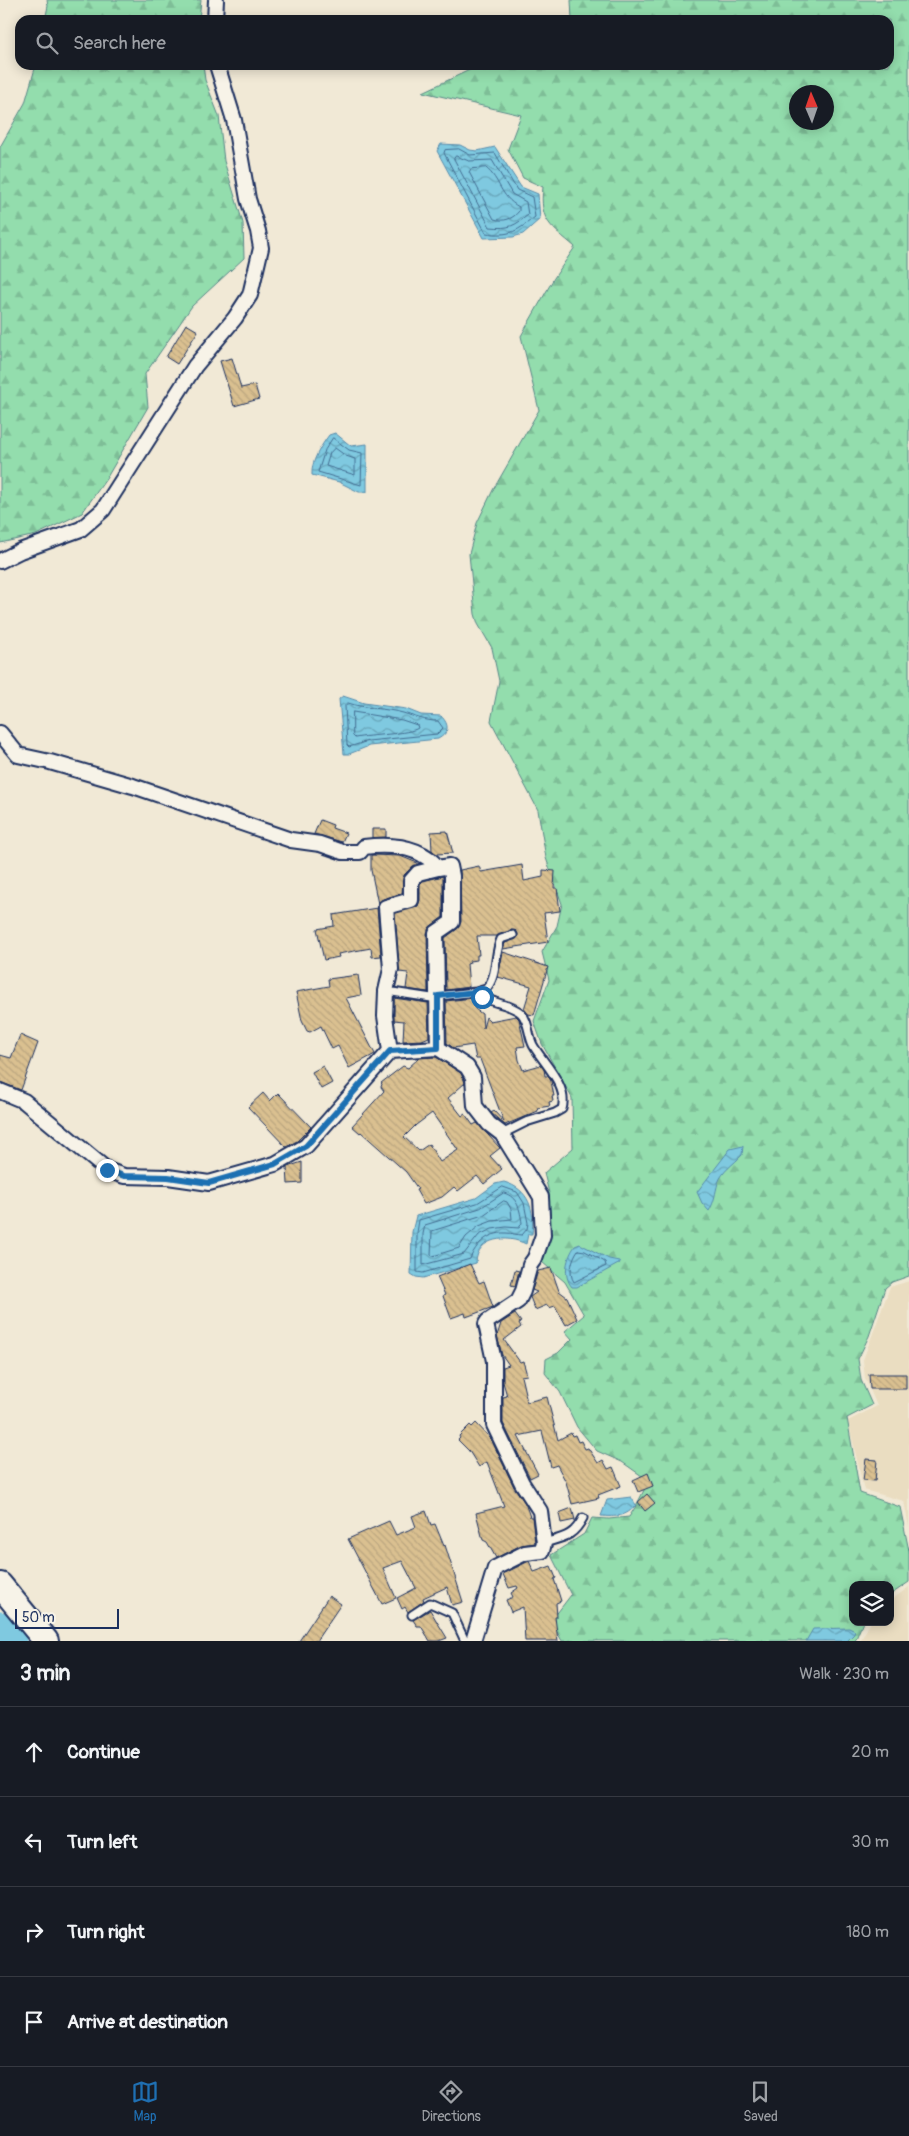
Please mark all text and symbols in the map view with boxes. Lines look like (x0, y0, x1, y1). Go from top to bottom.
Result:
search box (15, 15, 894, 70)
icon: search (33, 29, 61, 57)
text: Search here (73, 31, 166, 55)
north arrow (789, 85, 834, 130)
route start (471, 986, 494, 1009)
route end (96, 1159, 119, 1182)
map controls (849, 1581, 894, 1626)
button: layers (849, 1581, 894, 1626)
scale bar (15, 1606, 119, 1629)
text: 50 m (22, 1609, 55, 1626)
text: 3 min (20, 1660, 70, 1687)
text: Walk · 230 m (799, 1664, 889, 1684)
icon: ahead (20, 1738, 48, 1766)
text: Continue (67, 1740, 140, 1764)
text: 20 m (851, 1742, 889, 1762)
icon: left (20, 1828, 48, 1856)
text: Turn left (67, 1830, 137, 1854)
text: 30 m (851, 1832, 889, 1852)
icon: right (20, 1918, 48, 1946)
text: Turn right (67, 1920, 145, 1944)
text: 180 m (846, 1922, 889, 1942)
icon: arrive (20, 2008, 48, 2036)
text: Arrive at destination (67, 2010, 228, 2034)
tab: Map (131, 2078, 159, 2125)
tab: Directions (421, 2078, 481, 2125)
tab: Saved (743, 2078, 778, 2125)

